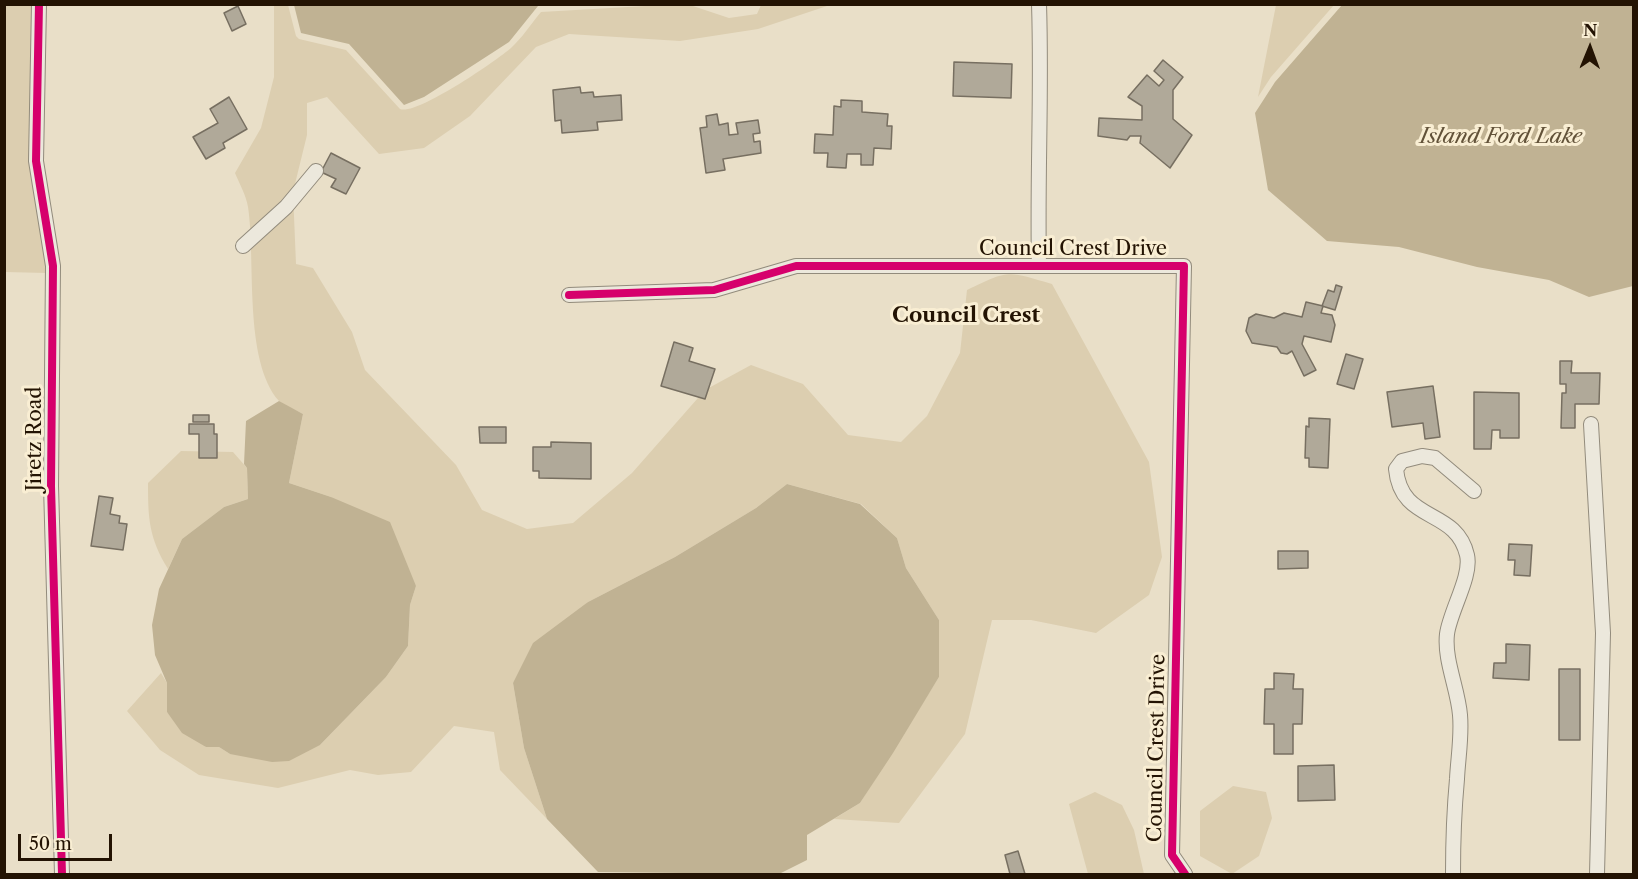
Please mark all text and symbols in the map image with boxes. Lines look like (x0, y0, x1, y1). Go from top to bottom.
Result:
north arrow (1560, 18, 1620, 78)
text: N (1583, 20, 1597, 40)
water label: Island Ford Lake (1420, 124, 1582, 150)
street label: Council Crest Drive (979, 237, 1167, 261)
district label: Council Crest (892, 303, 1040, 329)
street label: Jiretz Road (23, 387, 47, 491)
street label: Council Crest Drive (1143, 654, 1171, 842)
scale bar (21, 822, 116, 860)
text: 50 m (29, 833, 72, 855)

